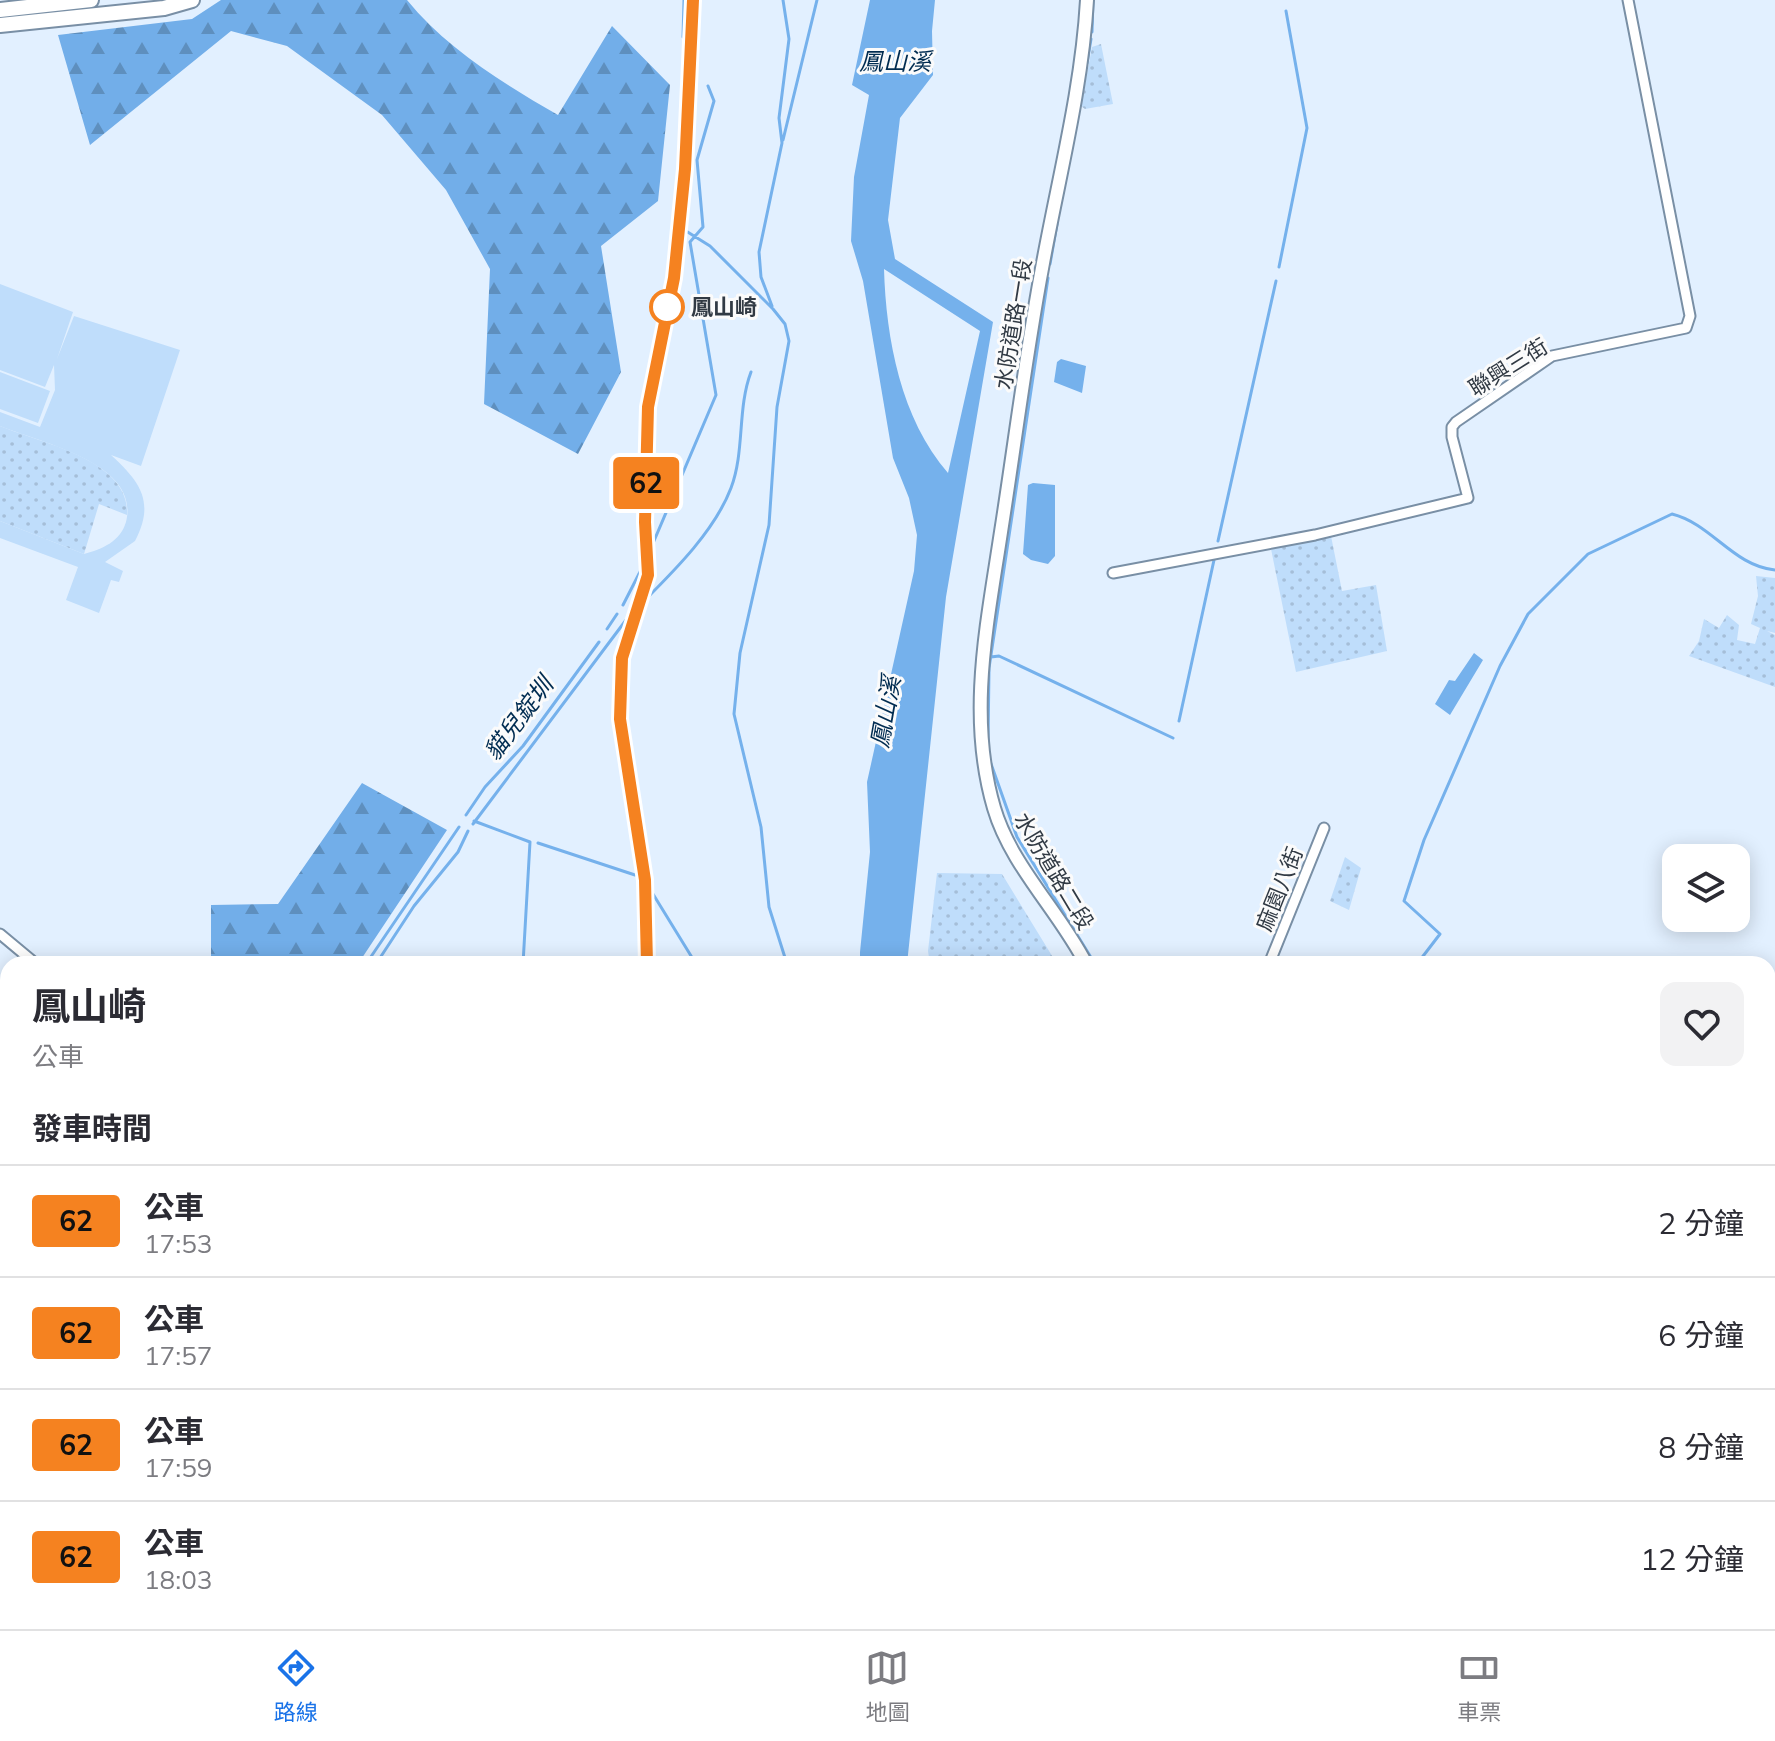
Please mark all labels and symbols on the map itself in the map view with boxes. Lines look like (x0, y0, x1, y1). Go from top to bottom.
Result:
water label: 鳳山溪 (859, 46, 934, 76)
street label: 水防道路一段 (989, 257, 1037, 391)
marker: 鳳山崎 (650, 290, 684, 324)
place label: 鳳山崎 (691, 293, 757, 321)
street label: 聯興三街 (1463, 332, 1553, 402)
line badge: 62 (610, 457, 682, 509)
water label: 貓兒錠圳 (477, 668, 561, 765)
water label: 鳳山溪 (864, 671, 907, 750)
street label: 水防道路二段 (1008, 807, 1100, 935)
street label: 麻園八街 (1250, 843, 1308, 935)

